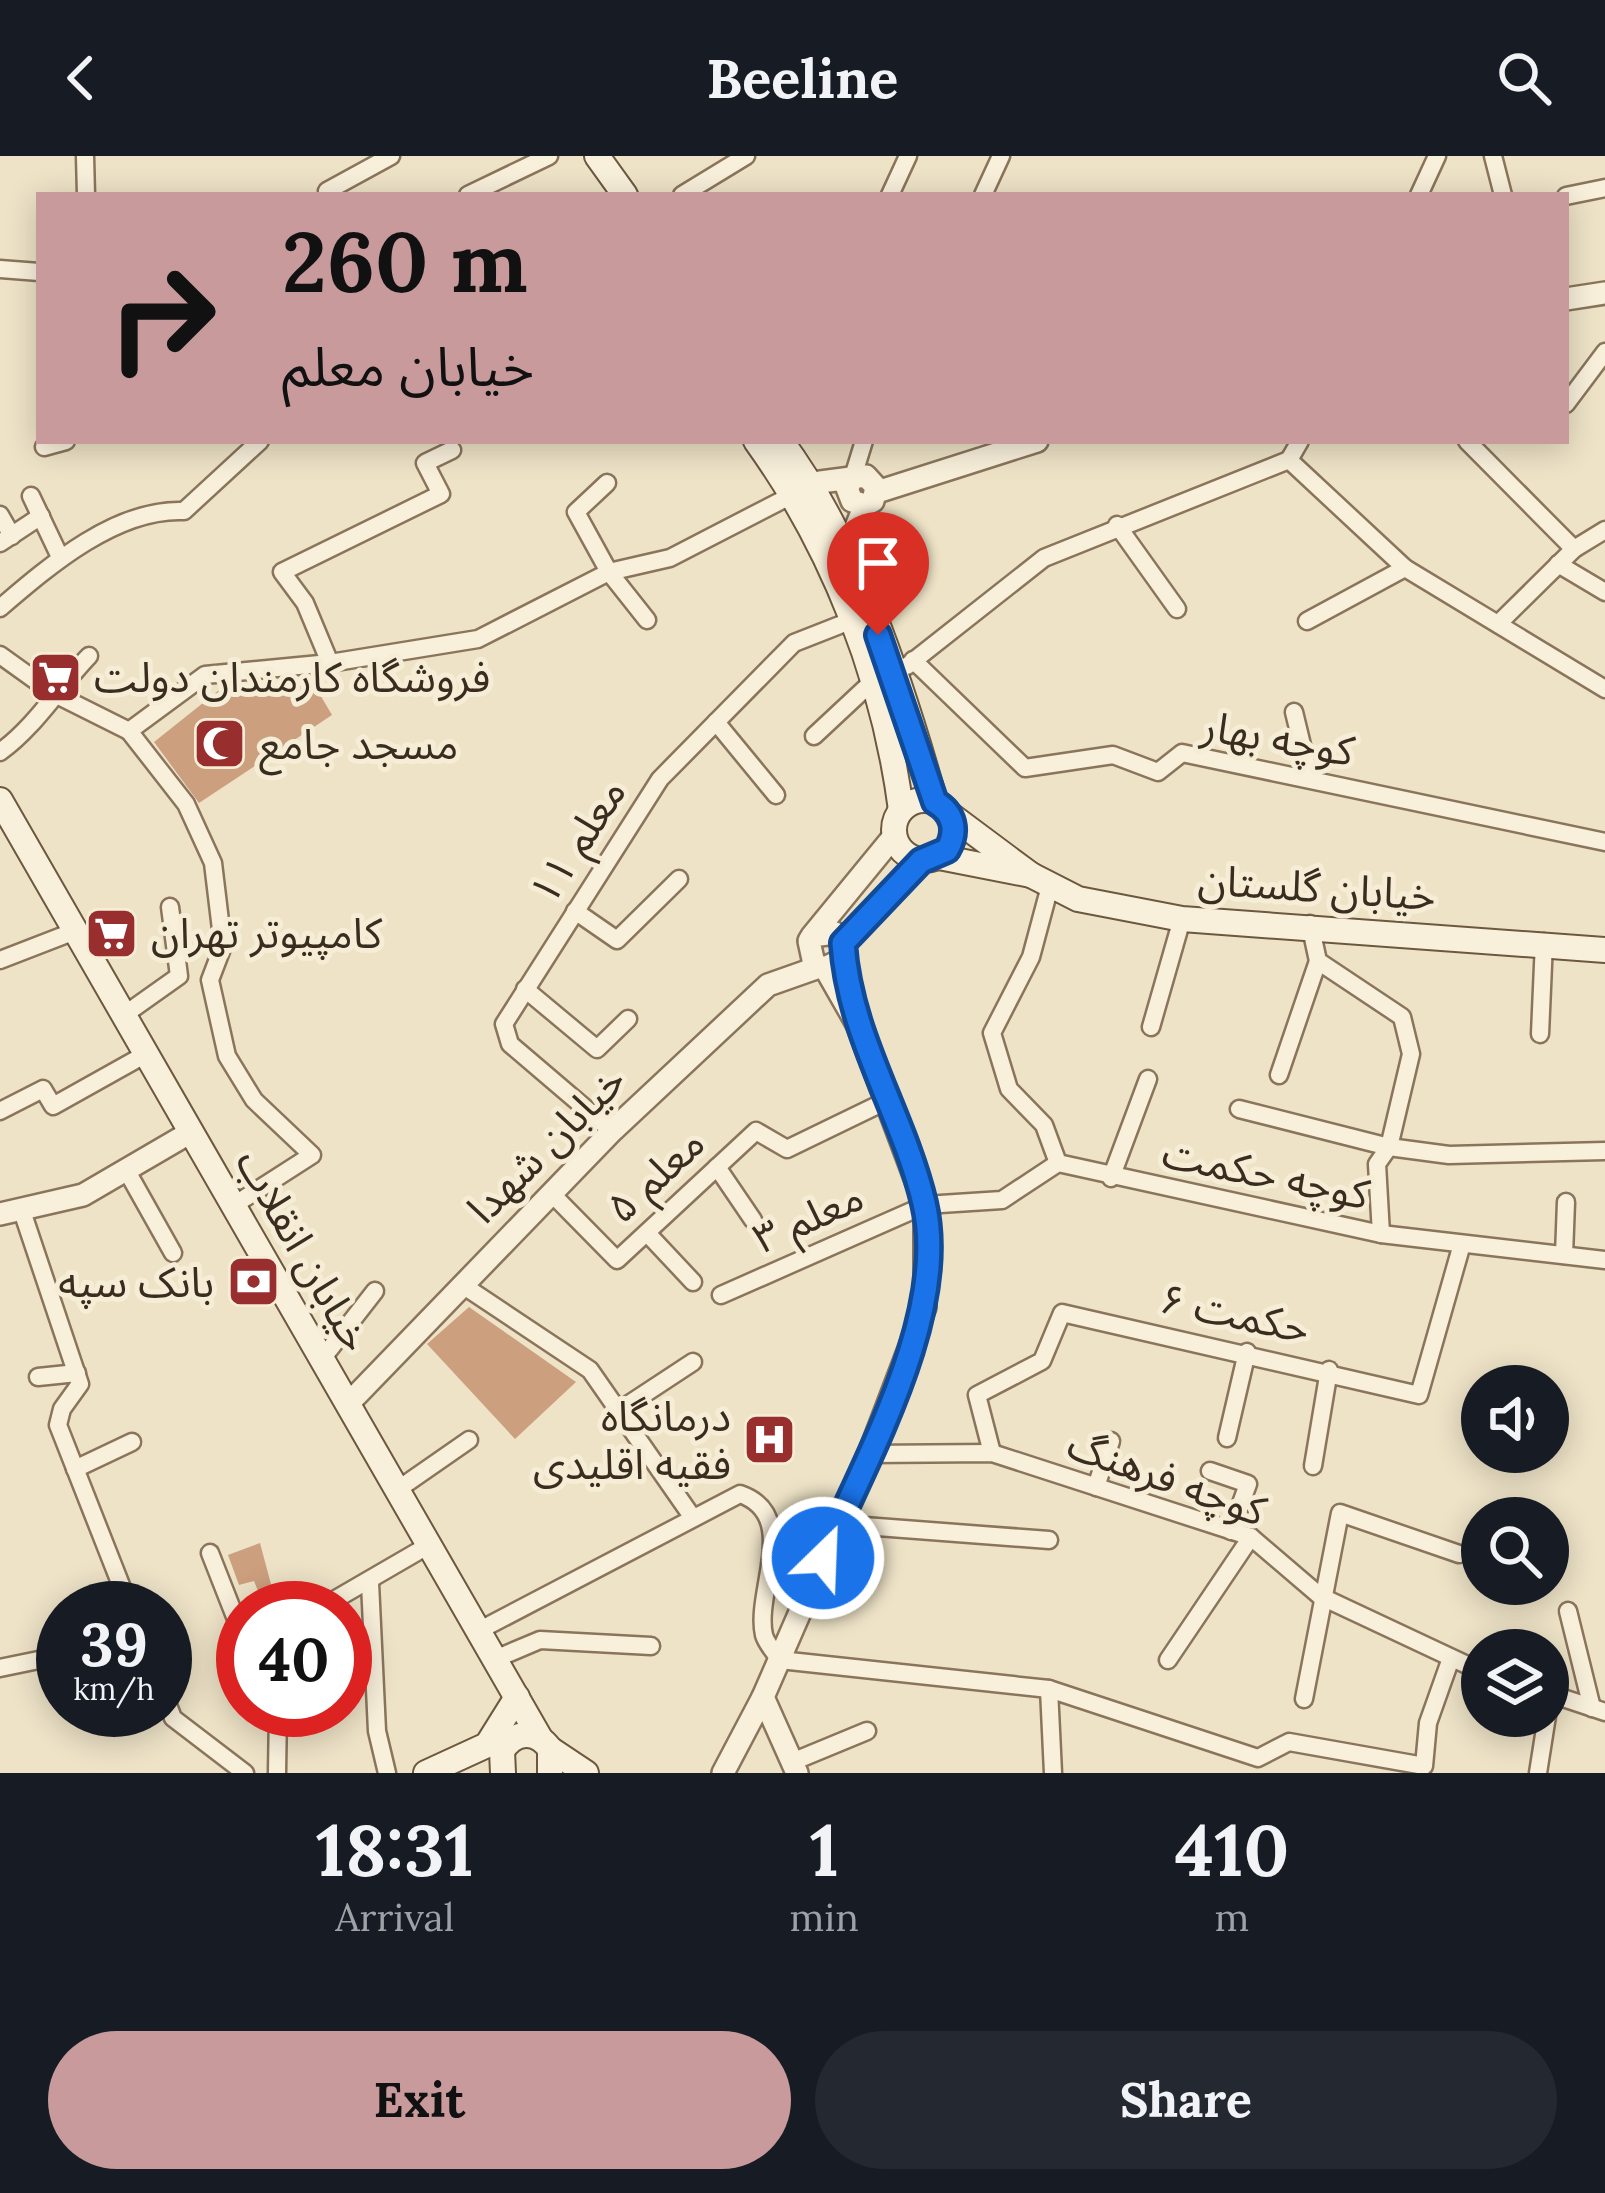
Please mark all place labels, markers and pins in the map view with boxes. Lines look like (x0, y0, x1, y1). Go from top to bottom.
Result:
pin (827, 512, 929, 635)
supermarket icon: فروشگاه کارمندان دولت (27, 649, 83, 705)
place label: فروشگاه کارمندان دولت (94, 650, 490, 704)
mosque icon: مسجد جامع (192, 716, 248, 772)
place label: مسجد جامع (259, 717, 458, 776)
supermarket icon: کامپیوتر تهران (84, 905, 140, 961)
place label: کامپیوتر تهران (151, 906, 383, 960)
bank icon: بانک سپه (225, 1254, 281, 1310)
place label: بانک سپه (58, 1255, 214, 1309)
place label: درمانگاه فقیه اقلیدی (533, 1389, 731, 1491)
hospital icon: درمانگاه فقیه اقلیدی (742, 1412, 798, 1468)

